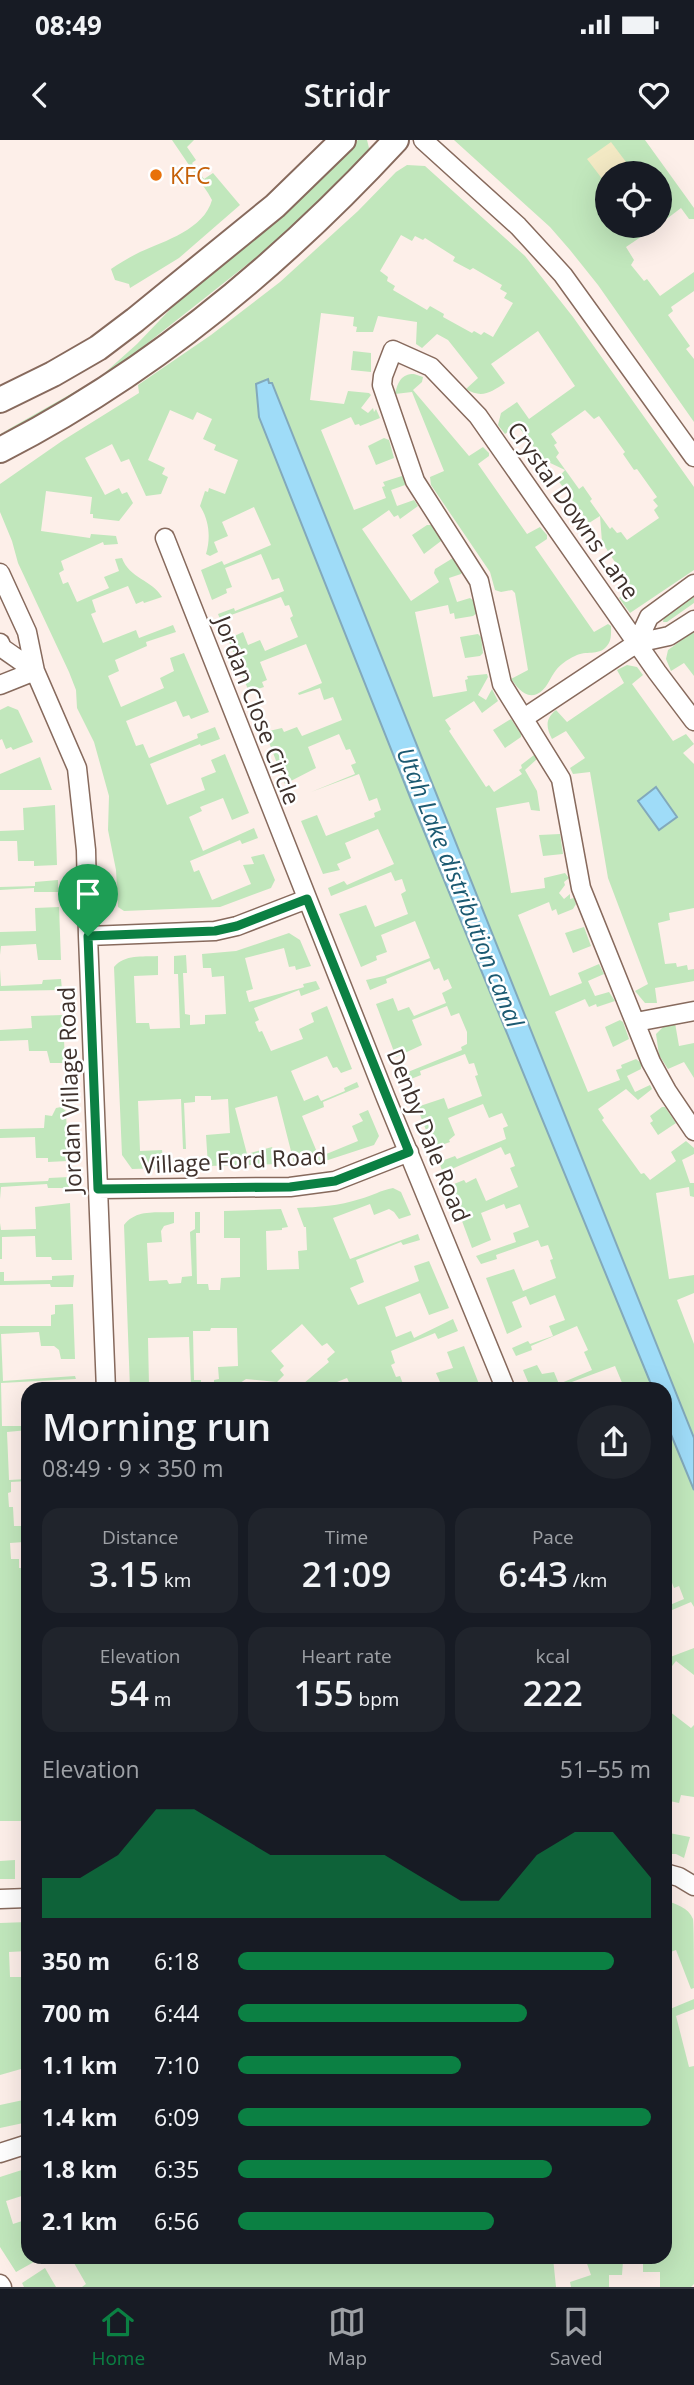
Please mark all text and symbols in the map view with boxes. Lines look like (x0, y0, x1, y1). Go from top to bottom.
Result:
text: 08:49 (35, 7, 102, 43)
text: Stridr (304, 73, 390, 116)
icon: back (21, 76, 59, 114)
icon: heart (635, 76, 673, 114)
place label: KFC (170, 159, 210, 191)
map controls (595, 161, 672, 238)
button: locate (595, 161, 672, 238)
marker: KFC (148, 167, 164, 183)
street label: Crystal Downs Lane (501, 415, 647, 605)
street label: Jordan Close Circle (207, 609, 309, 809)
water label: Utah Lake distribution canal (390, 742, 533, 1033)
pin (58, 864, 118, 936)
icon: arrive (69, 875, 107, 913)
street label: Jordan Village Road (49, 986, 89, 1196)
street label: Denby Dale Road (380, 1044, 478, 1226)
street label: Village Ford Road (141, 1139, 327, 1181)
text: Morning run (42, 1400, 271, 1452)
button: share (577, 1405, 651, 1479)
text: 08:49 · 9 × 350 m (42, 1452, 224, 1484)
text: Distance (102, 1524, 178, 1550)
text: Time (325, 1524, 368, 1550)
text: Pace (532, 1524, 574, 1550)
text: 3.15 (89, 1550, 159, 1597)
text: 21:09 (302, 1550, 391, 1597)
text: 6:43 (498, 1550, 568, 1597)
text: km (159, 1567, 191, 1593)
text: /km (568, 1567, 607, 1593)
text: Elevation (100, 1643, 181, 1669)
text: Heart rate (301, 1643, 392, 1669)
text: kcal (536, 1643, 570, 1669)
text: 54 (109, 1669, 149, 1716)
text: 155 (294, 1669, 354, 1716)
text: 222 (523, 1669, 583, 1716)
text: m (149, 1686, 171, 1712)
text: bpm (354, 1686, 399, 1712)
text: Elevation (42, 1753, 140, 1785)
text: 51–55 m (560, 1753, 651, 1785)
text: 350 m (42, 1945, 110, 1977)
text: 6:18 (154, 1945, 200, 1977)
text: 700 m (42, 1997, 110, 2029)
text: 6:44 (154, 1997, 200, 2029)
text: 1.1 km (42, 2049, 118, 2081)
text: 7:10 (154, 2049, 200, 2081)
text: 1.4 km (42, 2101, 118, 2133)
text: 6:09 (154, 2101, 200, 2133)
text: 1.8 km (42, 2153, 118, 2185)
text: 6:35 (154, 2153, 200, 2185)
text: 2.1 km (42, 2205, 118, 2237)
text: 6:56 (154, 2205, 200, 2237)
tab: Home (91, 2303, 145, 2371)
tab: Map (328, 2303, 367, 2371)
tab: Saved (550, 2303, 603, 2371)

